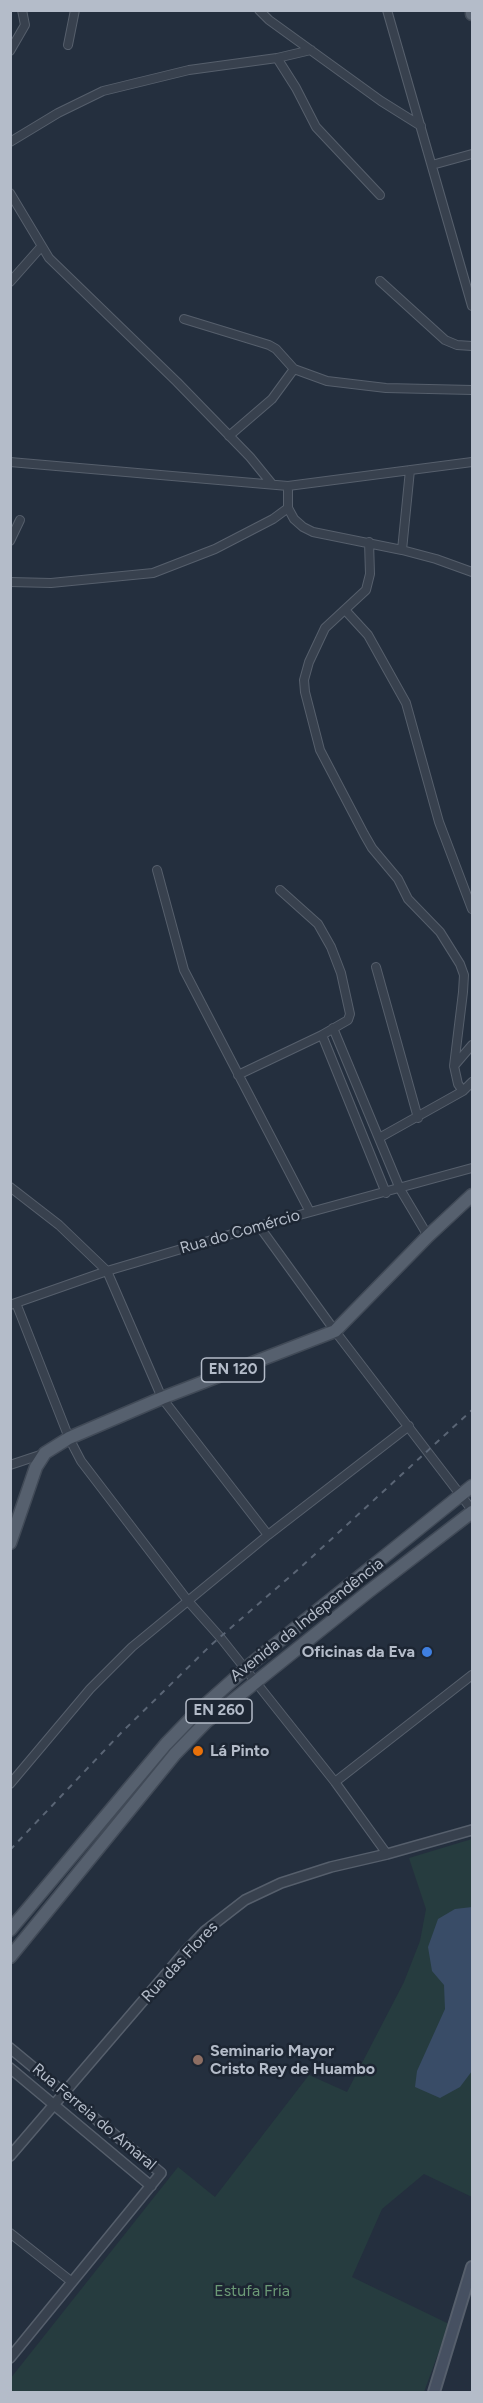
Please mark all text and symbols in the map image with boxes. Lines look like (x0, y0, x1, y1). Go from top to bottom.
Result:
street label: Rua do Comércio (178, 1206, 302, 1258)
road number: EN 120 (202, 1358, 264, 1382)
street label: Avenida da Independência (227, 1554, 387, 1686)
place label: Oficinas da Eva (302, 1642, 415, 1662)
marker: Oficinas da Eva (420, 1645, 434, 1659)
road number: EN 260 (186, 1699, 252, 1723)
place label: Lá Pinto (210, 1741, 269, 1761)
marker: Lá Pinto (191, 1744, 205, 1758)
street label: Rua das Flores (138, 1918, 222, 2006)
place label: Seminario Mayor Cristo Rey de Huambo (210, 2041, 375, 2079)
marker: Seminario Mayor Cristo Rey de Huambo (191, 2053, 205, 2067)
street label: Rua Ferreia do Amaral (28, 2059, 160, 2175)
park label: Estufa Fria (214, 2281, 290, 2301)

